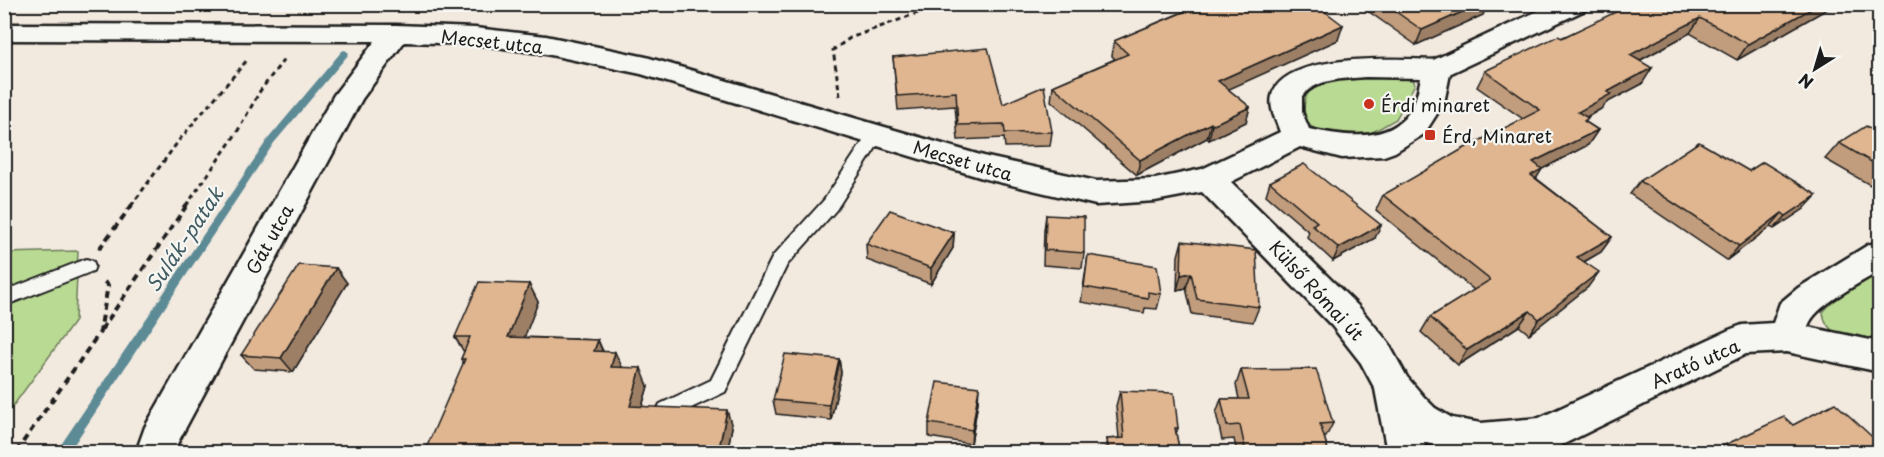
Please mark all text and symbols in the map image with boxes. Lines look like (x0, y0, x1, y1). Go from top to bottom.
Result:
street label: Mecset utca (440, 22, 545, 60)
north arrow (1785, 39, 1845, 99)
text: N (1793, 68, 1818, 95)
place label: Érdi minaret (1381, 91, 1490, 118)
marker: Érdi minaret (1362, 97, 1376, 111)
place label: Érd, Minaret (1442, 122, 1552, 149)
marker: Érd, Minaret (1423, 128, 1437, 142)
street label: Mecset utca (910, 133, 1017, 187)
water label: Sulák-patak (138, 180, 231, 298)
street label: Gát utca (239, 198, 300, 279)
street label: Külső Római út (1263, 234, 1371, 346)
street label: Arató utca (1646, 331, 1744, 395)

